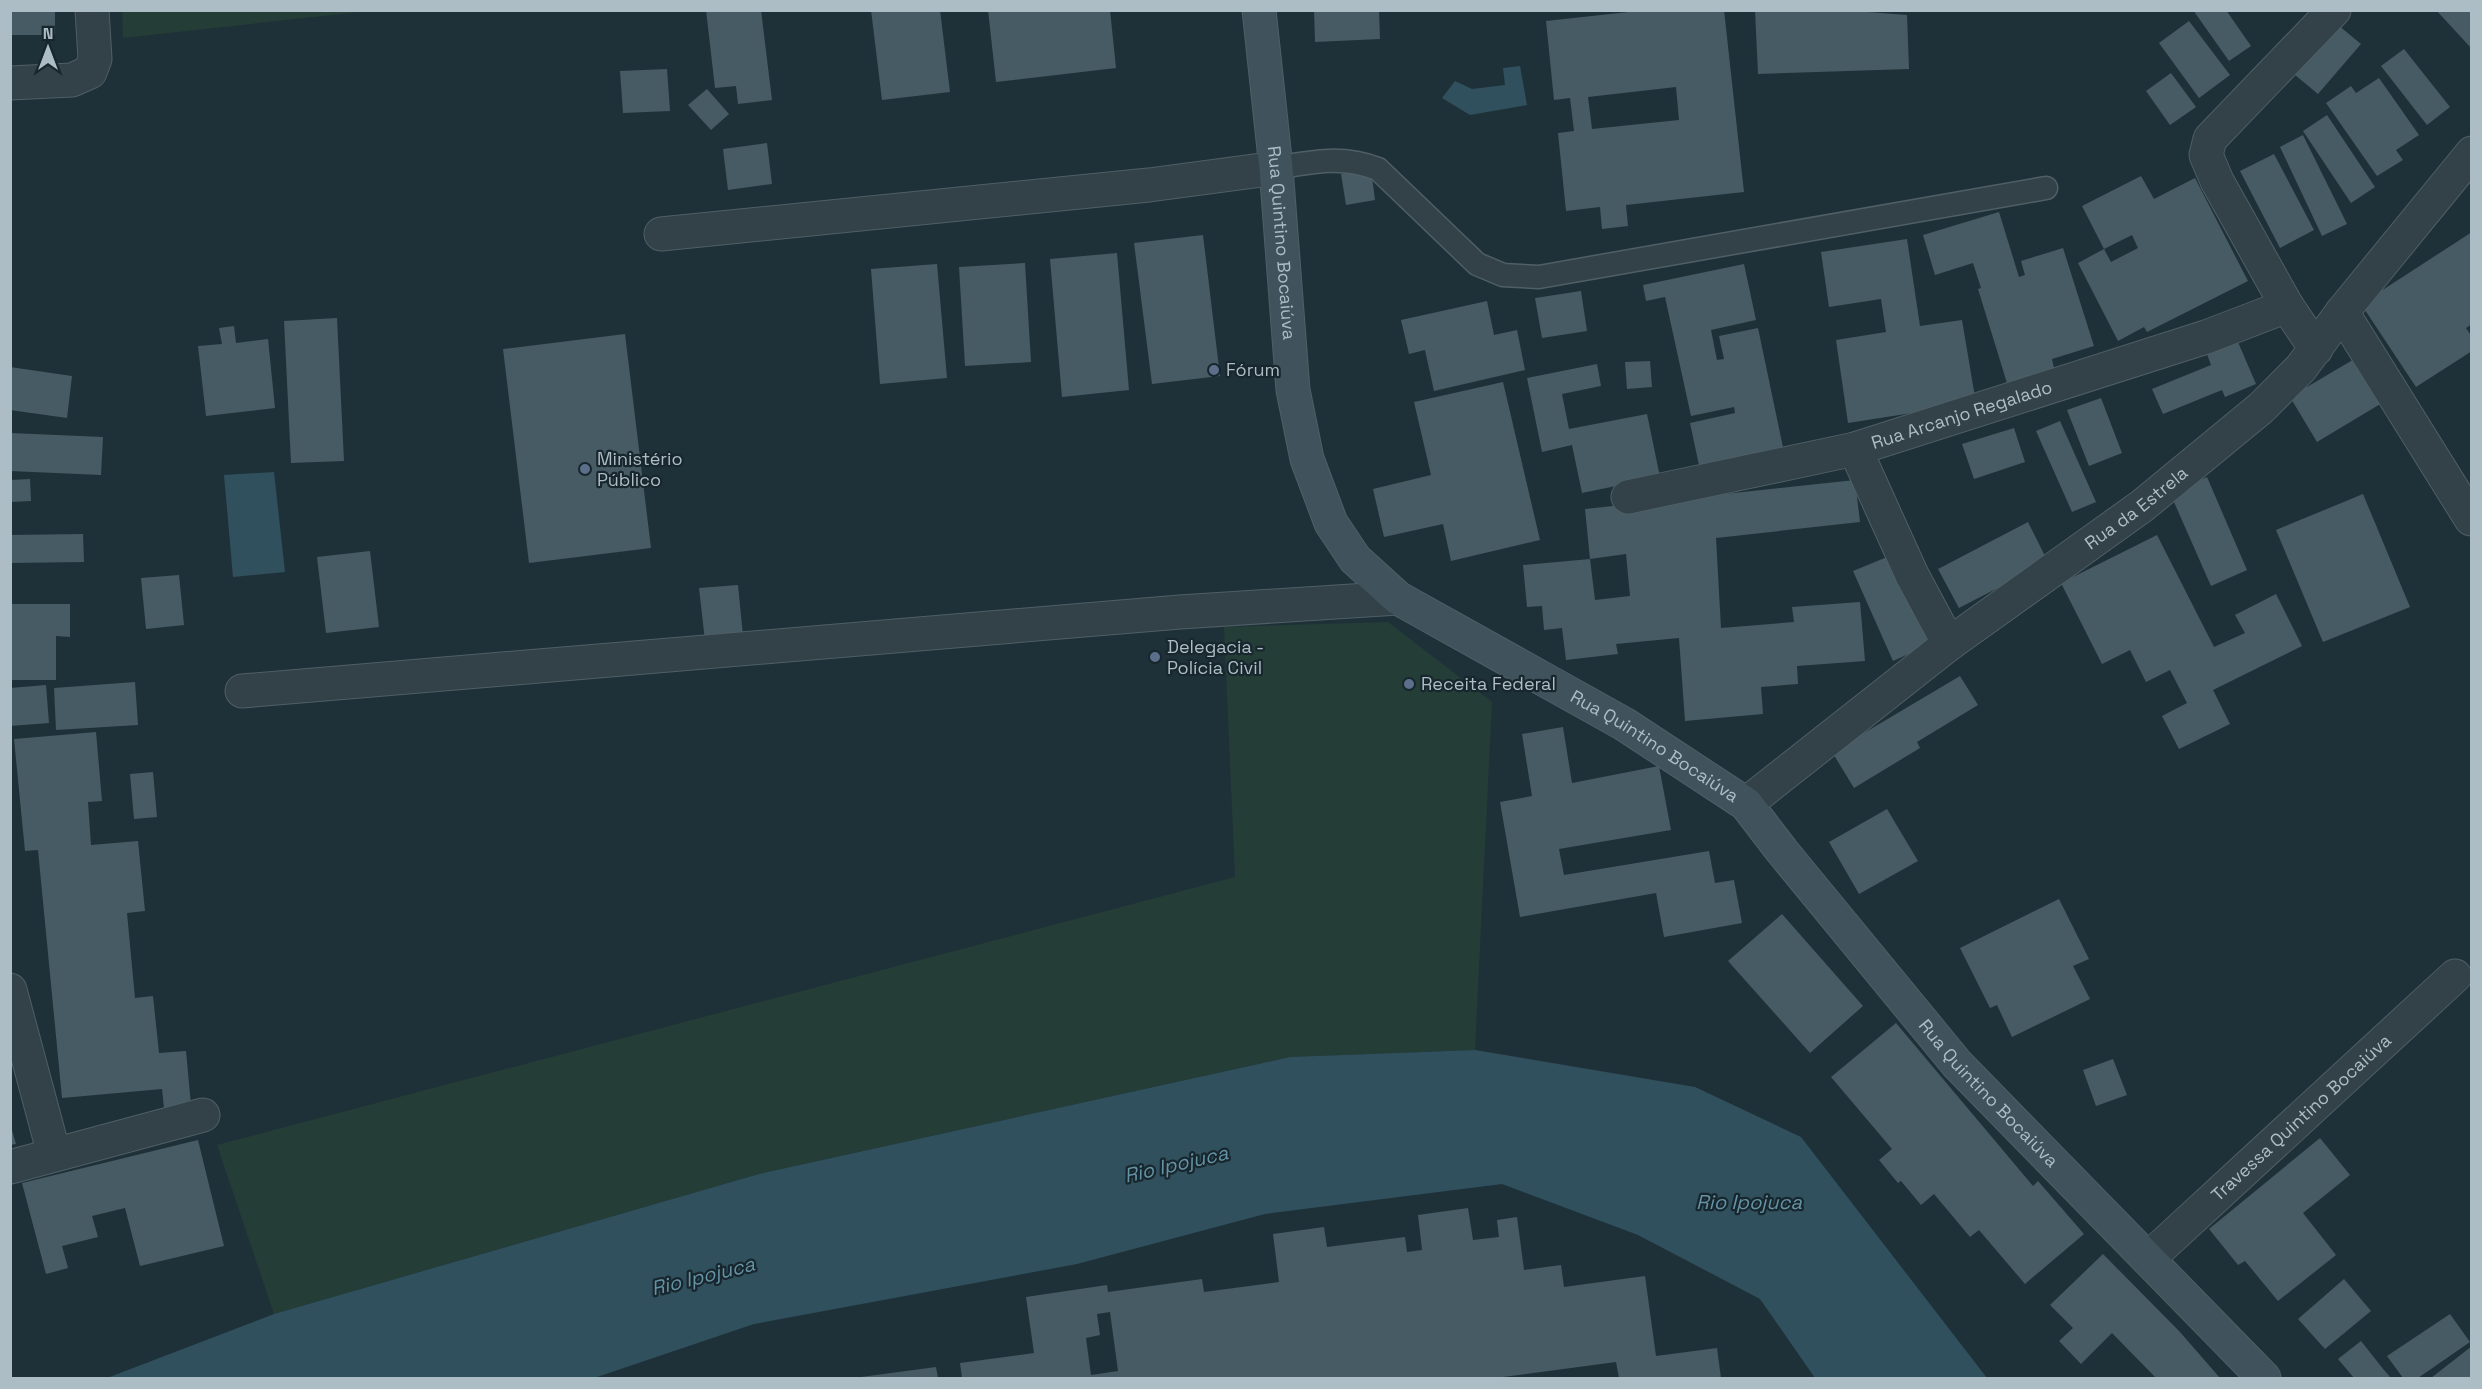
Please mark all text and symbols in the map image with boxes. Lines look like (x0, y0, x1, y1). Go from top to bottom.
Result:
north arrow (18, 18, 78, 78)
text: N (43, 23, 53, 44)
street label: Rua Quintino Bocaiúva (1263, 145, 1301, 341)
place label: Fórum (1226, 358, 1280, 381)
marker: Fórum (1207, 363, 1221, 377)
street label: Rua Arcanjo Regalado (1868, 375, 2055, 454)
place label: Ministério Público (597, 447, 683, 491)
street label: Rua da Estrela (2080, 461, 2192, 554)
marker: Ministério Público (578, 462, 592, 476)
place label: Delegacia - Polícia Civil (1167, 635, 1264, 679)
marker: Delegacia - Polícia Civil (1148, 650, 1162, 664)
place label: Receita Federal (1421, 672, 1556, 695)
marker: Receita Federal (1402, 677, 1416, 691)
street label: Rua Quintino Bocaiúva (1567, 684, 1743, 807)
street label: Rua Quintino Bocaiúva (1914, 1014, 2064, 1172)
street label: Travessa Quintino Bocaiúva (2206, 1029, 2396, 1206)
water label: Rio Ipojuca (1122, 1139, 1231, 1189)
water label: Rio Ipojuca (1696, 1189, 1802, 1215)
water label: Rio Ipojuca (649, 1250, 758, 1301)

